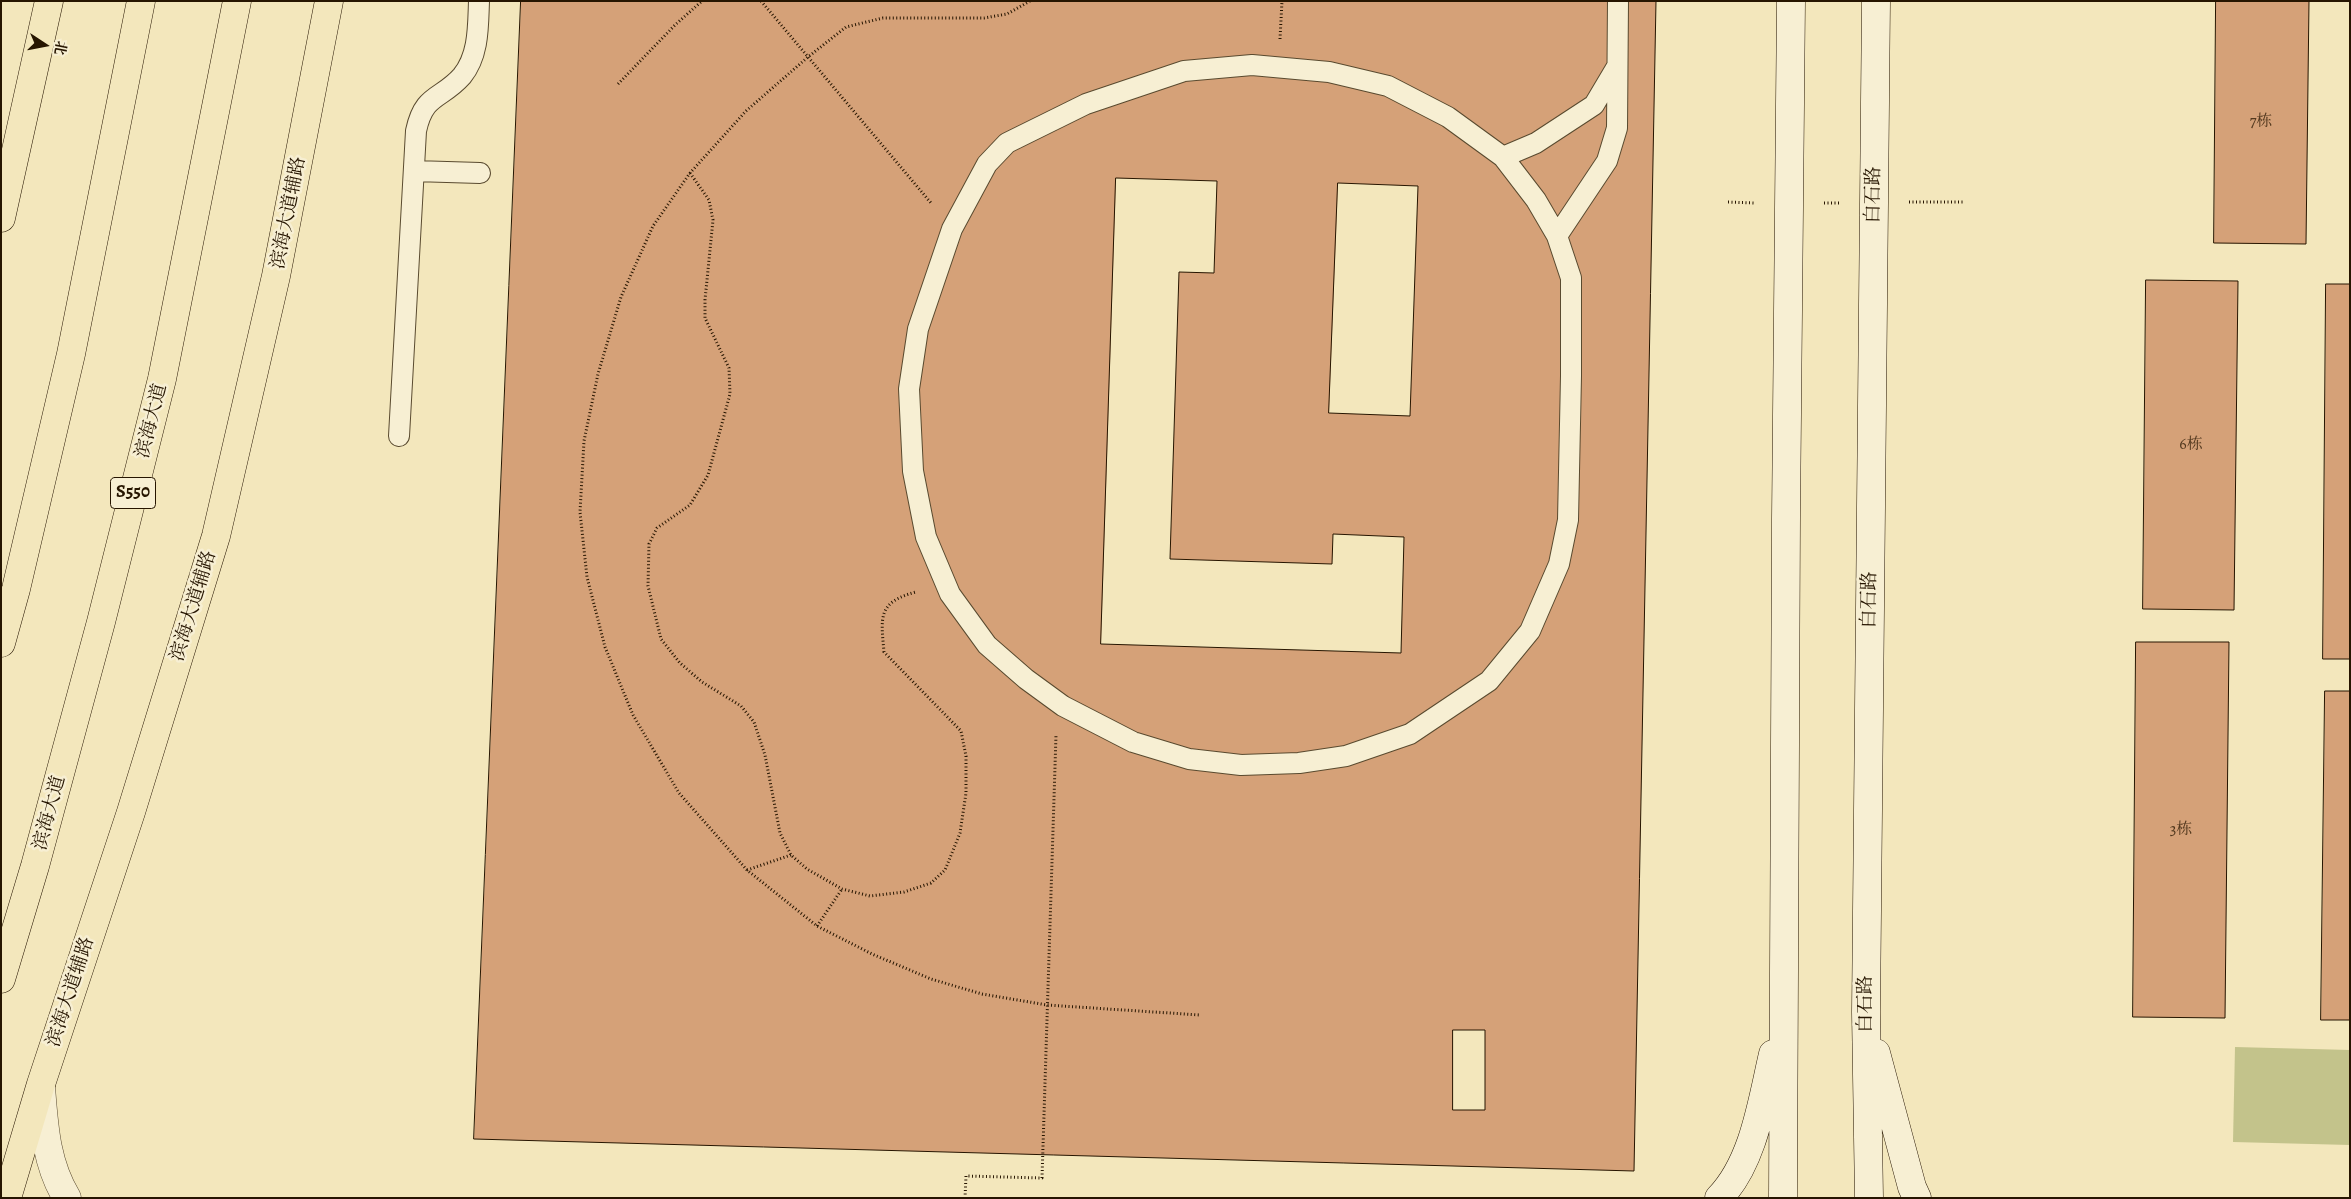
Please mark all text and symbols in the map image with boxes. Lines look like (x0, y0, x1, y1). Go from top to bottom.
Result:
north arrow (20, 20, 70, 70)
text: 北 (50, 39, 71, 57)
house number: 7栋 (2250, 112, 2272, 132)
street label: 滨海大道辅路 (267, 155, 311, 271)
street label: 白石路 (1862, 166, 1886, 224)
street label: 滨海大道 (132, 381, 172, 461)
house number: 6栋 (2179, 435, 2203, 455)
road number: S550 (110, 478, 156, 508)
street label: 滨海大道辅路 (166, 548, 222, 664)
street label: 白石路 (1858, 571, 1882, 629)
street label: 滨海大道 (29, 773, 71, 853)
house number: 3栋 (2170, 820, 2192, 840)
street label: 滨海大道辅路 (43, 934, 99, 1050)
street label: 白石路 (1855, 976, 1877, 1032)

